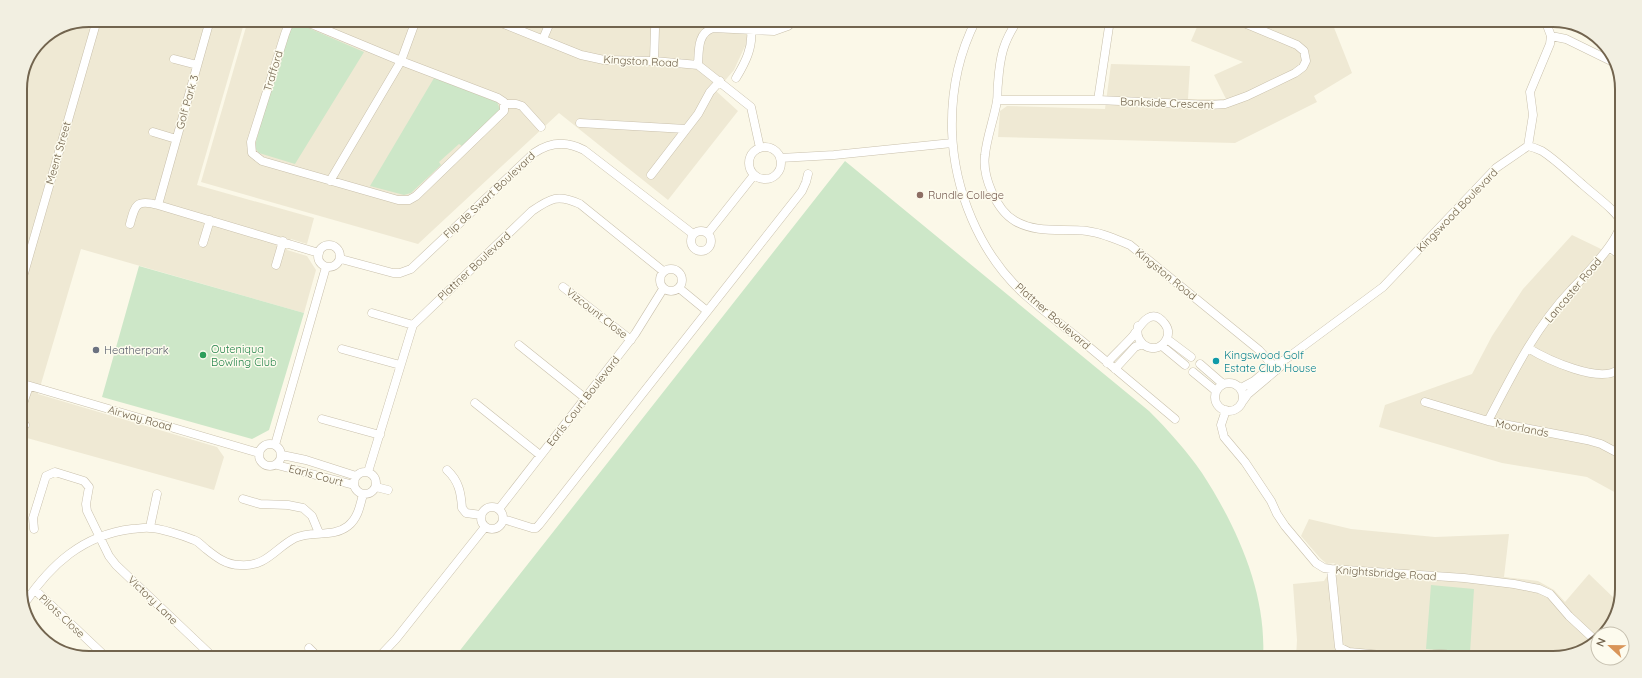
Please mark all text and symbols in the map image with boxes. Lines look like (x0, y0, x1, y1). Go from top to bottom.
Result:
street label: Trafford (260, 49, 286, 93)
street label: Kingston Road (603, 52, 679, 70)
street label: Golf Park 3 (173, 73, 201, 131)
street label: Bankside Crescent (1120, 94, 1214, 112)
street label: Meent Street (42, 120, 74, 186)
street label: Flip de Swart Boulevard (440, 149, 538, 241)
street label: Kingswood Boulevard (1413, 165, 1501, 255)
place label: Rundle College (928, 188, 1004, 202)
marker: Rundle College (915, 190, 925, 200)
street label: Plattner Boulevard (435, 229, 513, 303)
street label: Kingston Road (1132, 245, 1200, 303)
street label: Lancaster Road (1542, 255, 1604, 325)
street label: Plattner Boulevard (1013, 280, 1093, 352)
street label: Vizcount Close (563, 285, 631, 341)
place label: Outeniqua Bowling Club (211, 342, 277, 369)
place label: Heatherpark (104, 343, 169, 357)
marker: Heatherpark (91, 345, 101, 355)
place label: Kingswood Golf Estate Club House (1224, 348, 1316, 375)
marker: Outeniqua Bowling Club (198, 350, 208, 360)
street label: Earls Court Boulevard (543, 353, 623, 449)
marker: Kingswood Golf Estate Club House (1211, 356, 1221, 366)
street label: Airway Road (106, 402, 174, 434)
street label: Moorlands (1494, 416, 1550, 440)
street label: Earls Court (287, 461, 345, 489)
street label: Knightsbridge Road (1335, 562, 1437, 584)
street label: Victory Lane (125, 573, 181, 627)
street label: Pilots Close (36, 591, 88, 641)
north arrow (1590, 626, 1630, 666)
text: N (1593, 636, 1609, 649)

